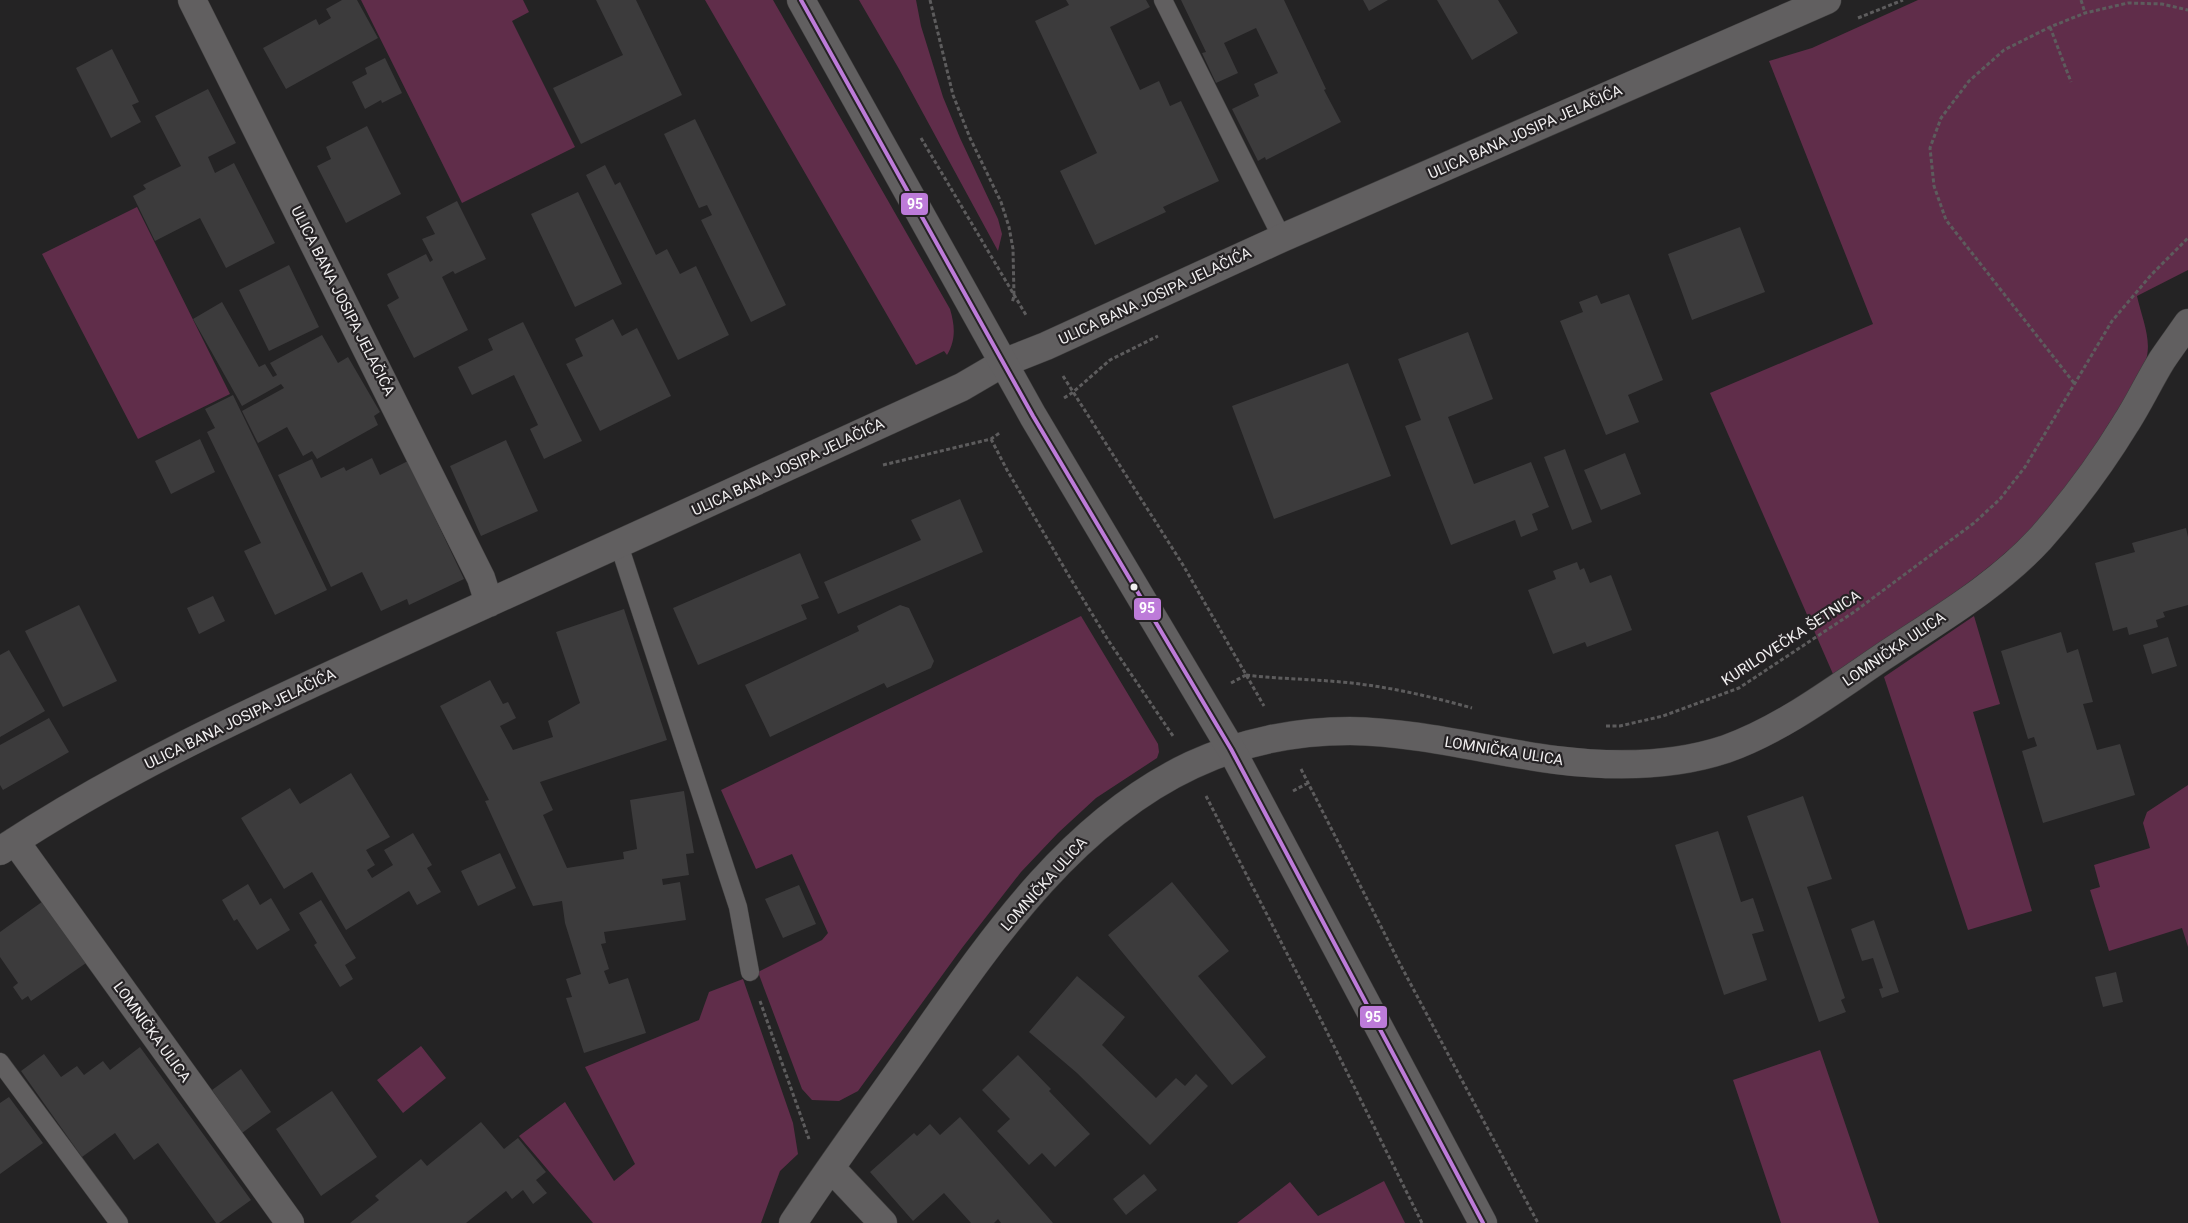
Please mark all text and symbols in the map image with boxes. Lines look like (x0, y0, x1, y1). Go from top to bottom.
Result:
street label: ULICA BANA JOSIPA JELAČIĆA (1425, 81, 1625, 183)
line badge: 95 (900, 192, 929, 216)
text: 95 (907, 196, 923, 212)
street label: ULICA BANA JOSIPA JELAČIĆA (287, 203, 399, 399)
street label: ULICA BANA JOSIPA JELAČIĆA (1056, 243, 1254, 349)
street label: ULICA BANA JOSIPA JELAČIĆA (689, 414, 887, 520)
unlabelled marker (1129, 582, 1139, 592)
street label: KURILOVEČKA ŠETNICA (1718, 586, 1864, 690)
line badge: 95 (1133, 597, 1162, 621)
text: 95 (1139, 600, 1155, 616)
street label: LOMNIČKA ULICA (1839, 608, 1949, 690)
street label: ULICA BANA JOSIPA JELAČIĆA (142, 665, 339, 773)
street label: LOMNIČKA ULICA (1443, 733, 1565, 769)
street label: LOMNIČKA ULICA (997, 833, 1091, 935)
street label: LOMNIČKA ULICA (109, 978, 195, 1086)
line badge: 95 (1359, 1005, 1388, 1029)
text: 95 (1365, 1009, 1381, 1025)

